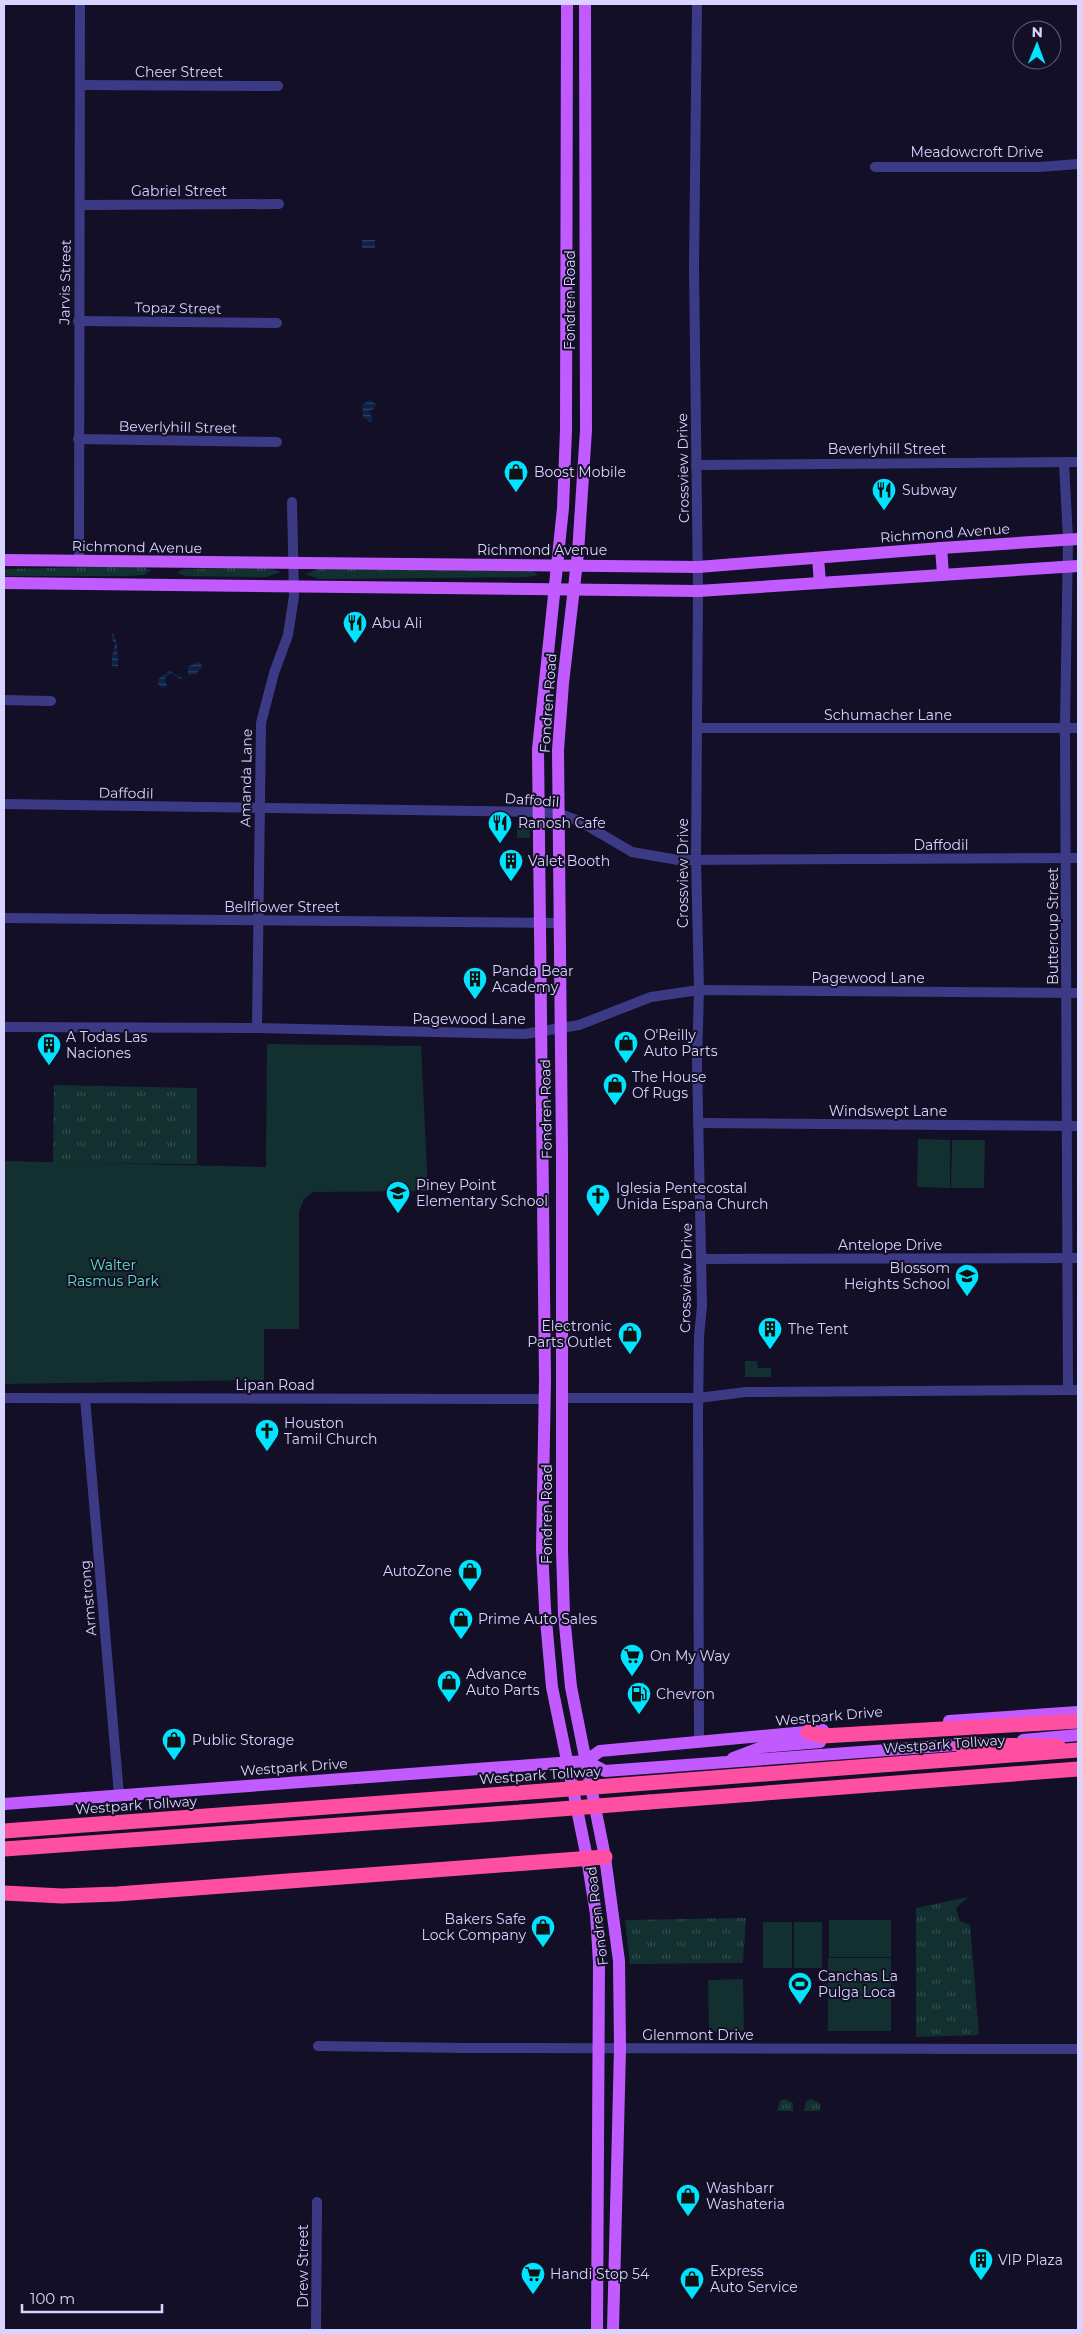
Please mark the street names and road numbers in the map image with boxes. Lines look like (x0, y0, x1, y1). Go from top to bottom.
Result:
street label: Cheer Street (135, 63, 223, 81)
street label: Meadowcroft Drive (911, 143, 1043, 161)
street label: Gabriel Street (131, 182, 227, 200)
street label: Jarvis Street (55, 239, 75, 326)
street label: Fondren Road (561, 250, 579, 350)
street label: Topaz Street (134, 298, 222, 318)
street label: Crossview Drive (673, 413, 693, 523)
street label: Beverlyhill Street (119, 417, 238, 437)
street label: Beverlyhill Street (828, 440, 946, 458)
street label: Richmond Avenue (879, 519, 1011, 547)
street label: Richmond Avenue (72, 537, 202, 557)
street label: Richmond Avenue (477, 541, 607, 559)
street label: Fondren Road (536, 653, 560, 753)
street label: Schumacher Lane (824, 706, 952, 724)
street label: Amanda Lane (236, 729, 256, 827)
street label: Daffodil (98, 784, 154, 802)
street label: Daffodil (504, 789, 560, 811)
street label: Crossview Drive (674, 818, 692, 928)
street label: Daffodil (913, 836, 969, 854)
street label: Buttercup Street (1044, 867, 1062, 985)
street label: Bellflower Street (224, 898, 340, 916)
street label: Pagewood Lane (811, 969, 925, 987)
street label: Pagewood Lane (412, 1010, 526, 1028)
street label: Fondren Road (536, 1059, 556, 1159)
street label: Windswept Lane (829, 1102, 947, 1120)
street label: Crossview Drive (676, 1223, 696, 1333)
street label: Antelope Drive (838, 1236, 942, 1254)
street label: Lipan Road (235, 1376, 315, 1394)
street label: Fondren Road (538, 1464, 556, 1564)
street label: Armstrong (76, 1559, 100, 1637)
street label: Westpark Drive (775, 1702, 883, 1730)
street label: Westpark Tollway (882, 1731, 1006, 1757)
street label: Westpark Drive (240, 1754, 348, 1780)
street label: Westpark Tollway (478, 1762, 602, 1788)
street label: Westpark Tollway (74, 1792, 198, 1818)
street label: Fondren Road (582, 1865, 612, 1967)
street label: Glenmont Drive (642, 2026, 754, 2044)
street label: Drew Street (294, 2224, 312, 2308)

